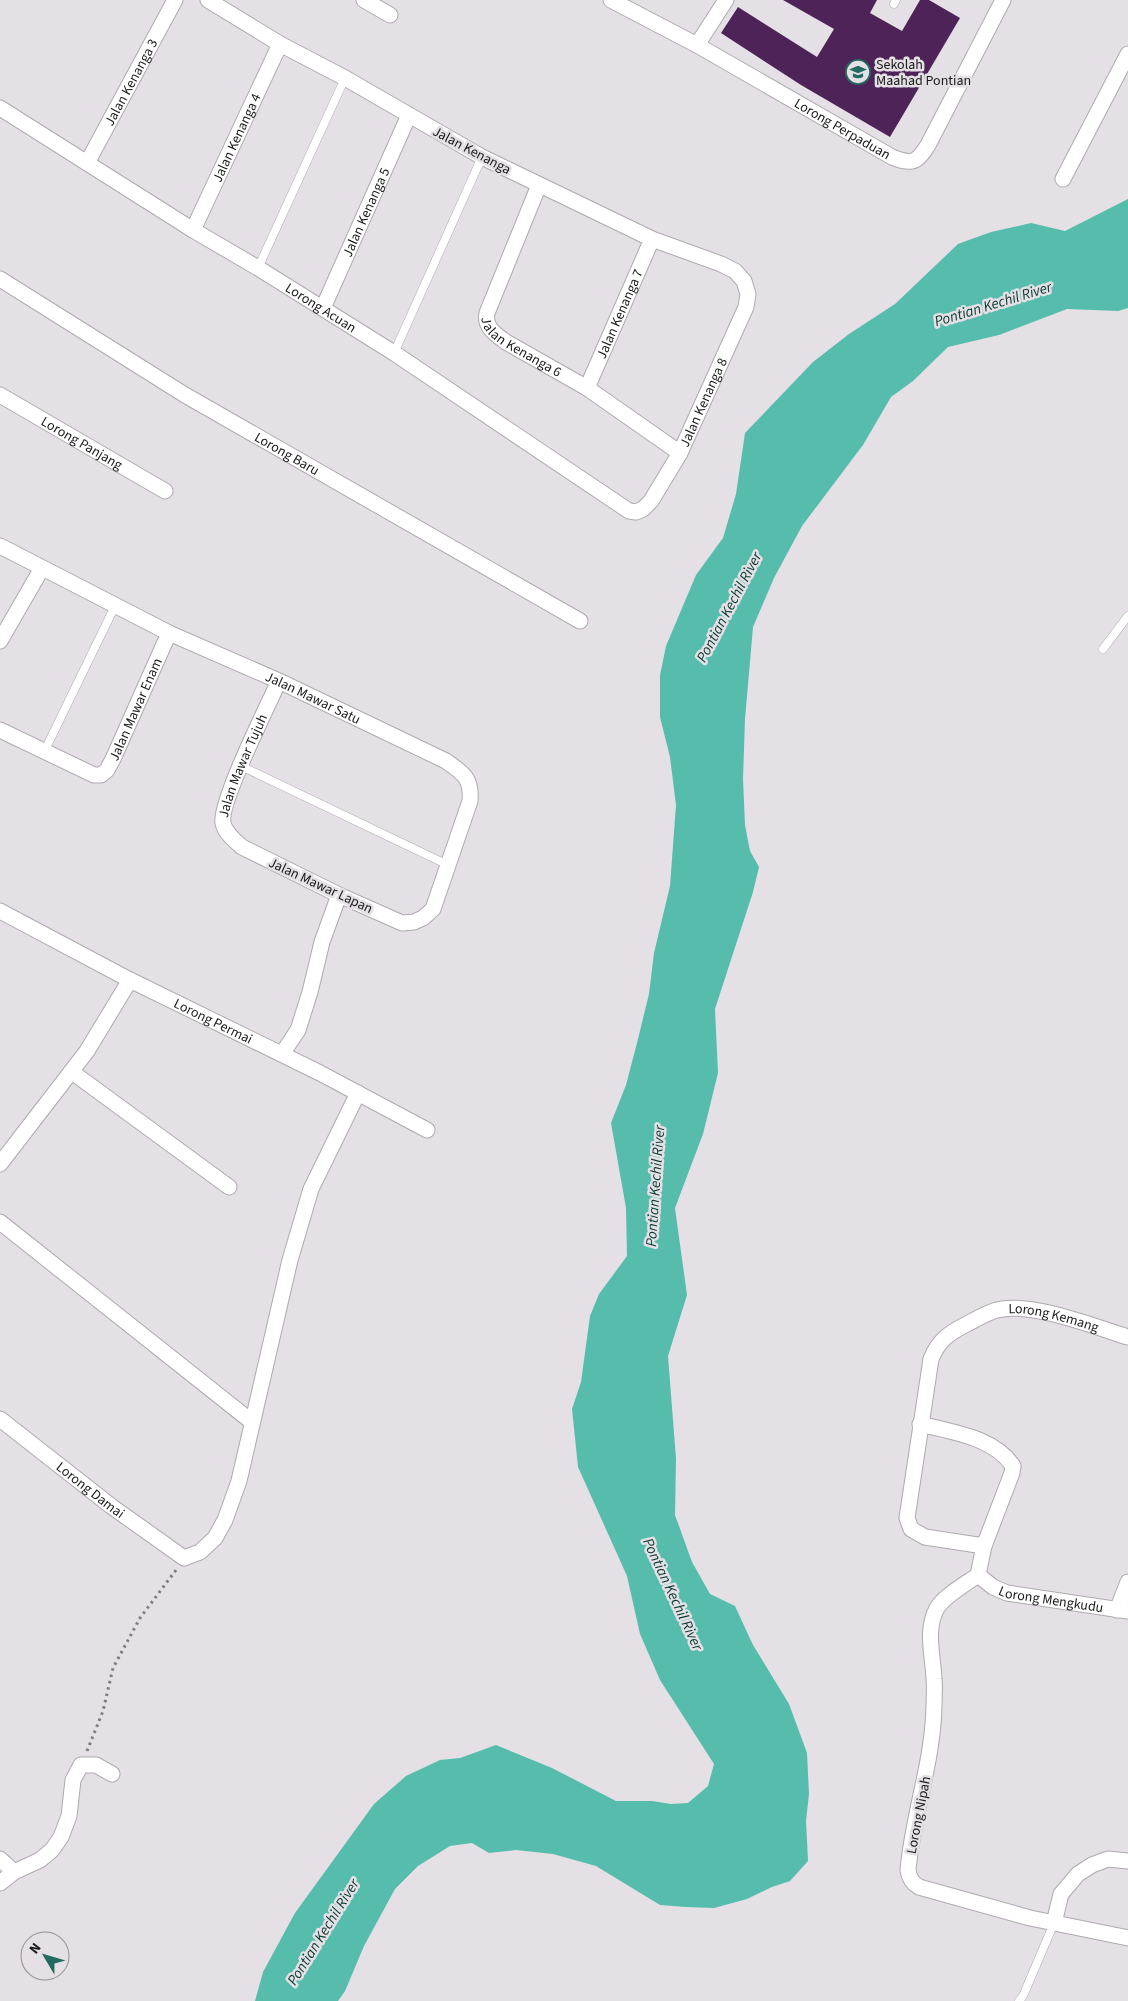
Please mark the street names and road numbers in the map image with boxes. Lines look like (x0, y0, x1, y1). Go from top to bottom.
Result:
street label: Jalan Kenanga 3 (100, 36, 163, 129)
street label: Jalan Kenanga 4 (208, 90, 267, 186)
street label: Lorong Perpaduan (790, 94, 894, 165)
street label: Jalan Kenanga (429, 122, 514, 180)
street label: Jalan Kenanga 5 (338, 165, 395, 260)
street label: Jalan Kenanga 7 (592, 266, 649, 362)
street label: Lorong Acuan (281, 278, 360, 338)
street label: Jalan Kenanga 6 (475, 316, 565, 383)
street label: Jalan Kenanga 8 (675, 355, 733, 450)
street label: Lorong Panjang (37, 412, 126, 475)
street label: Lorong Baru (250, 428, 323, 481)
street label: Jalan Mawar Enam (104, 655, 168, 764)
street label: Jalan Mawar Satu (262, 667, 364, 730)
street label: Jalan Mawar Tujuh (214, 711, 273, 819)
street label: Jalan Mawar Lapan (265, 853, 376, 919)
street label: Lorong Permai (170, 994, 256, 1050)
street label: Lorong Kemang (1008, 1299, 1101, 1338)
street label: Lorong Damai (51, 1458, 128, 1524)
street label: Lorong Mengkudu (995, 1581, 1105, 1618)
street label: Lorong Nipah (902, 1775, 936, 1856)

